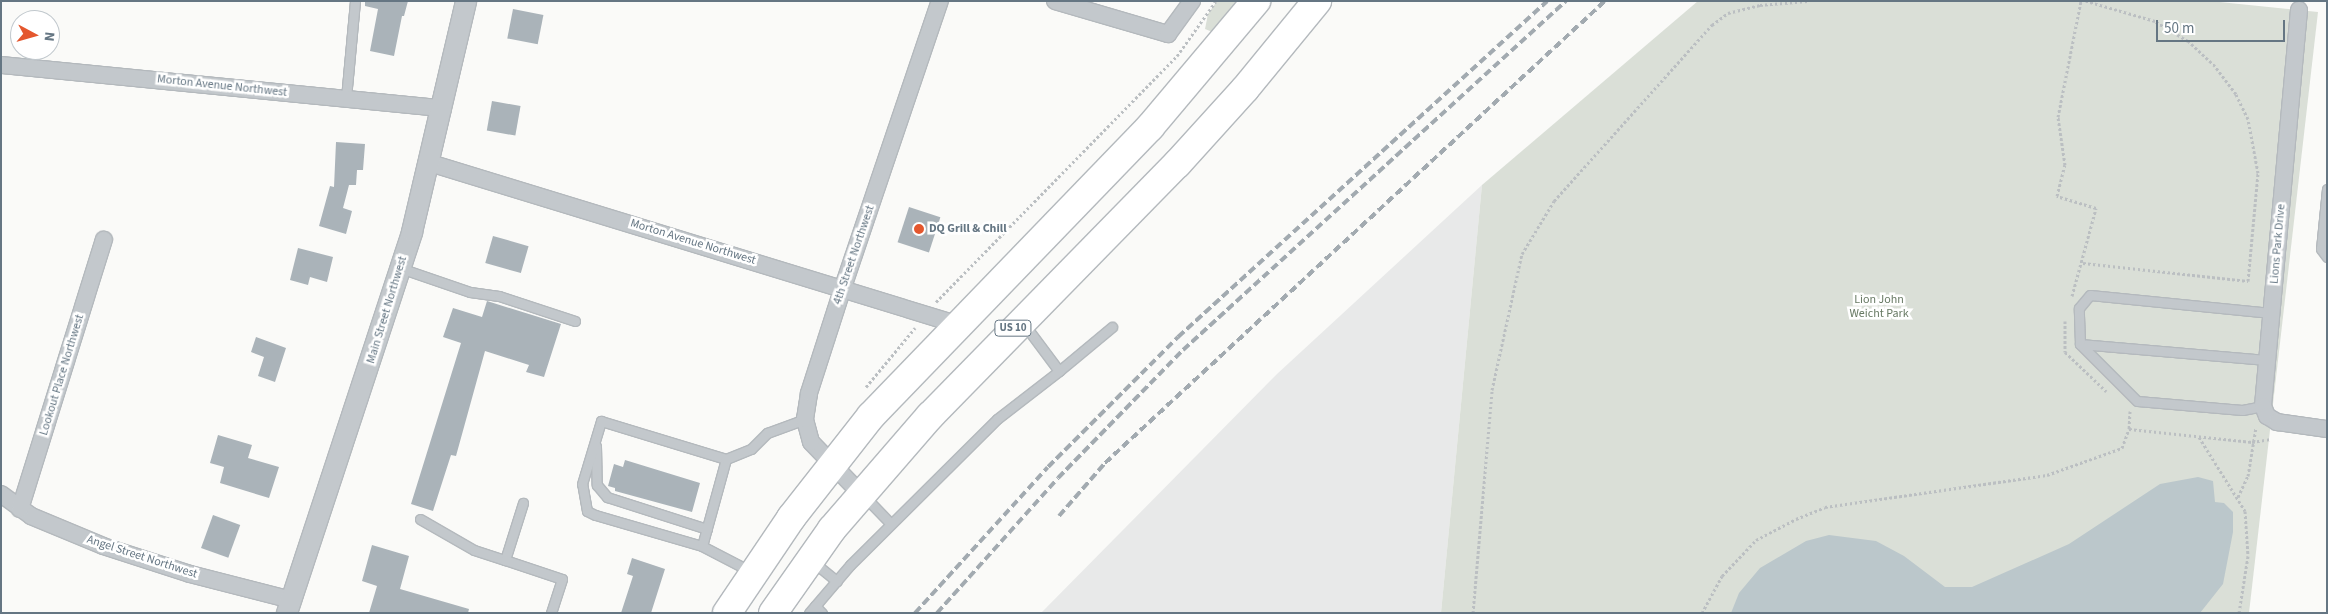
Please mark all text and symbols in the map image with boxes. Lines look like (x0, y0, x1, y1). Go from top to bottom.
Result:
north arrow (10, 10, 60, 60)
scale bar (2158, 10, 2287, 42)
text: 50 m (2164, 18, 2194, 39)
text: N (38, 31, 59, 42)
street label: Morton Avenue Northwest (156, 72, 288, 100)
street label: Lions Park Drive (2267, 203, 2289, 285)
street label: 4th Street Northwest (830, 204, 878, 306)
street label: Morton Avenue Northwest (628, 216, 758, 268)
place label: DQ Grill & Chill (929, 222, 1007, 236)
marker: DQ Grill & Chill (913, 223, 925, 235)
street label: Main Street Northwest (364, 255, 410, 365)
park label: Lion John Weicht Park (1849, 293, 1909, 321)
street label: Lookout Place Northwest (37, 313, 87, 437)
road number: US 10 (994, 319, 1032, 336)
street label: Angel Street Northwest (85, 532, 199, 582)

